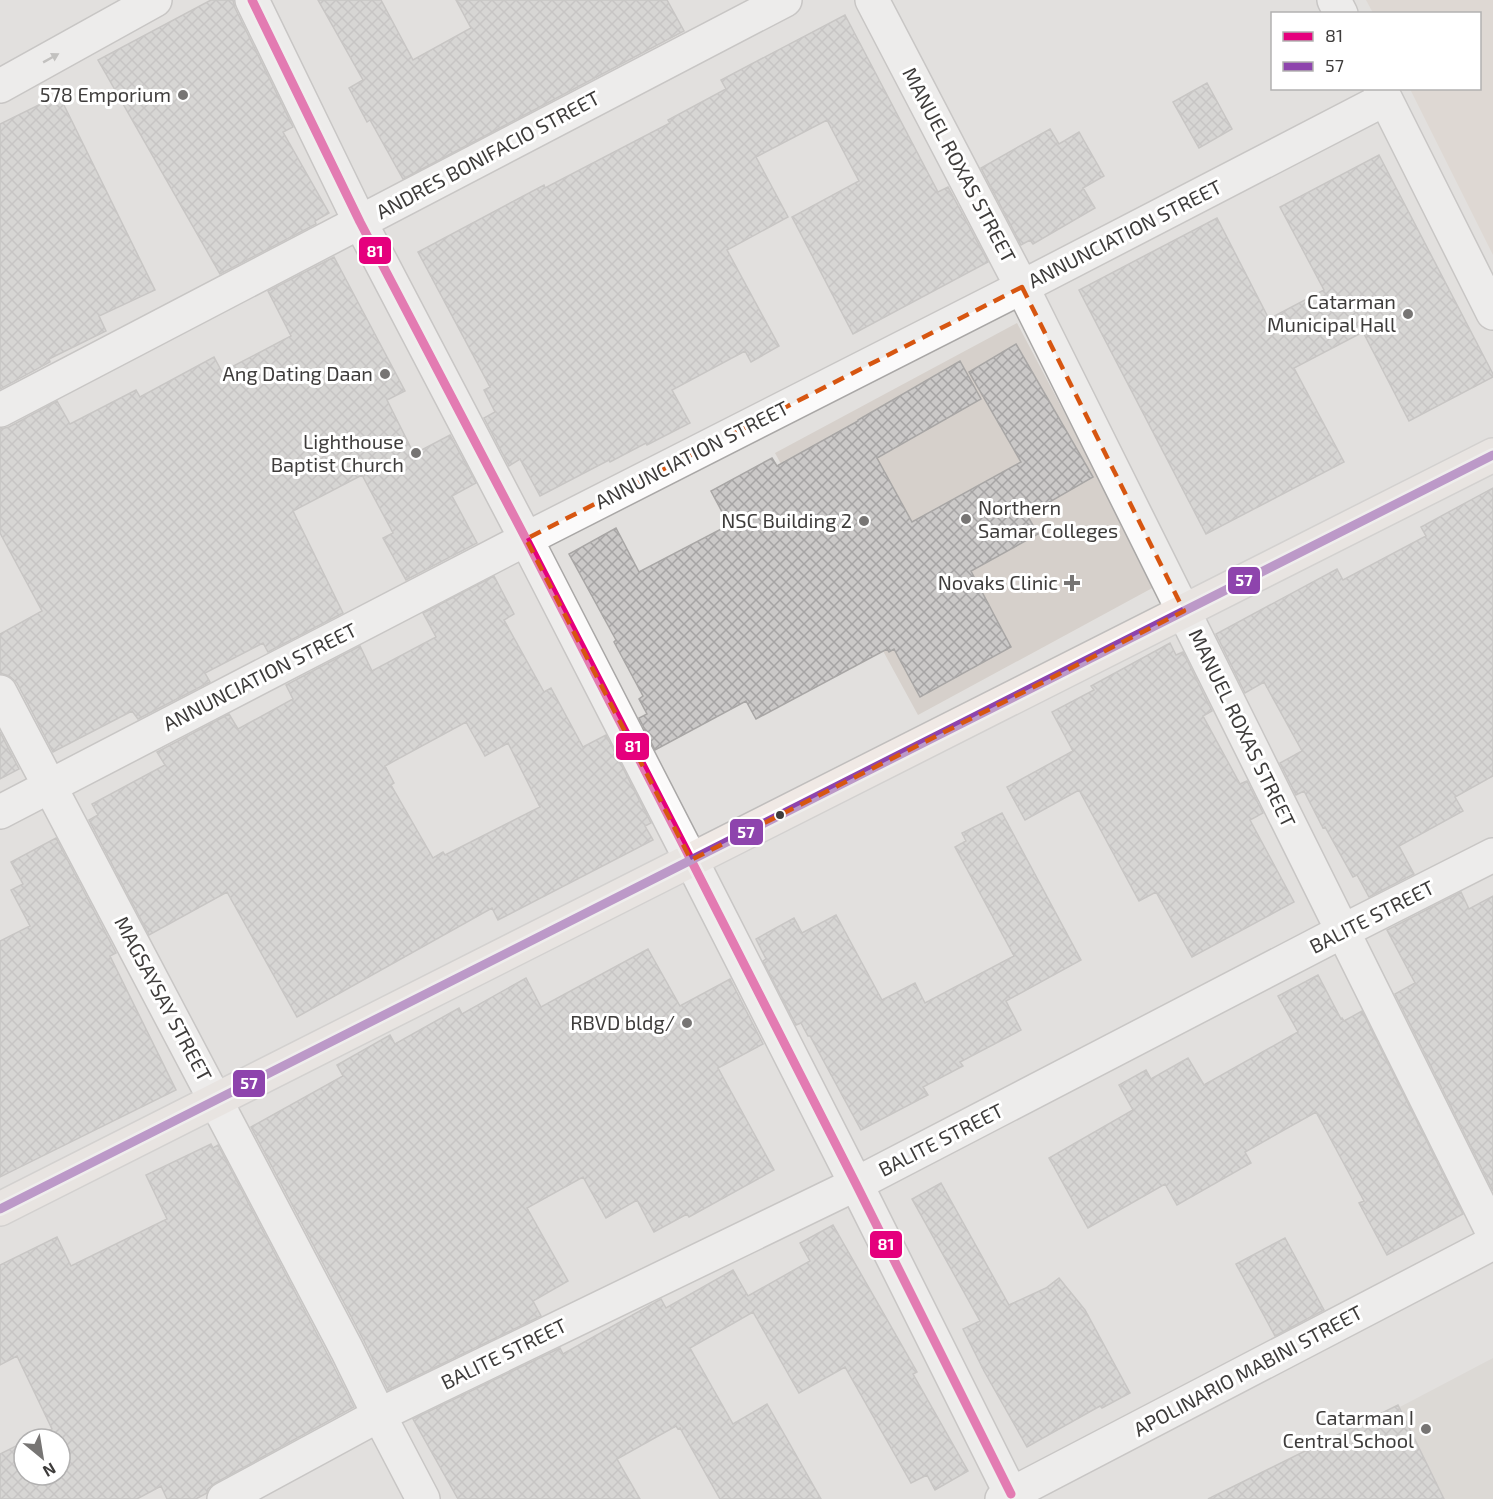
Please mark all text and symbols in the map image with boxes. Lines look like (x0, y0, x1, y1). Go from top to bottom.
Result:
legend (1271, 12, 1481, 90)
text: 81 (1325, 24, 1343, 46)
one-way arrow (43, 53, 60, 63)
text: 57 (1325, 54, 1344, 76)
street label: MANUEL ROXAS STREET (898, 63, 1022, 267)
place label: 578 Emporium (40, 82, 171, 106)
street label: ANDRES BONIFACIO STREET (372, 85, 604, 223)
marker: 578 Emporium (176, 88, 190, 102)
street label: ANNUNCIATION STREET (1024, 174, 1226, 292)
line badge: 81 (358, 236, 392, 265)
text: 81 (367, 241, 383, 260)
place label: Catarman Municipal Hall (1267, 289, 1396, 336)
marker: Catarman Municipal Hall (1401, 307, 1415, 321)
place label: Ang Dating Daan (222, 361, 373, 385)
marker: Ang Dating Daan (378, 367, 392, 381)
street label: ANNUNCIATION STREET (591, 395, 793, 513)
place label: Lighthouse Baptist Church (271, 429, 404, 476)
marker: Lighthouse Baptist Church (409, 446, 423, 460)
place label: Northern Samar Colleges (978, 495, 1118, 542)
place label: NSC Building 2 (721, 508, 852, 532)
marker: Northern Samar Colleges (959, 512, 973, 526)
marker: NSC Building 2 (857, 514, 871, 528)
line badge: 57 (1227, 566, 1261, 595)
place label: Novaks Clinic (938, 570, 1058, 594)
text: 57 (1235, 570, 1253, 589)
marker: Novaks Clinic (1063, 574, 1081, 592)
street label: ANNUNCIATION STREET (159, 617, 361, 735)
street label: MANUEL ROXAS STREET (1184, 624, 1302, 831)
line badge: 81 (615, 732, 650, 761)
text: 81 (625, 736, 641, 755)
unlabelled marker (774, 809, 786, 821)
line badge: 57 (729, 818, 764, 846)
text: 57 (737, 822, 755, 841)
street label: BALITE STREET (1305, 874, 1438, 958)
street label: MAGSAYSAY STREET (110, 912, 218, 1085)
place label: RBVD bldg/ (570, 1010, 675, 1034)
marker: RBVD bldg/ (680, 1016, 694, 1030)
line badge: 57 (232, 1069, 266, 1098)
text: 57 (240, 1073, 258, 1092)
street label: BALITE STREET (874, 1097, 1007, 1181)
line badge: 81 (869, 1230, 903, 1259)
text: 81 (878, 1234, 894, 1253)
street label: APOLINARIO MABINI STREET (1129, 1299, 1366, 1441)
street label: BALITE STREET (437, 1312, 571, 1394)
place label: Catarman I Central School (1282, 1405, 1414, 1452)
marker: Catarman I Central School (1419, 1422, 1433, 1436)
north arrow (12, 1427, 72, 1487)
text: N (40, 1459, 60, 1482)

